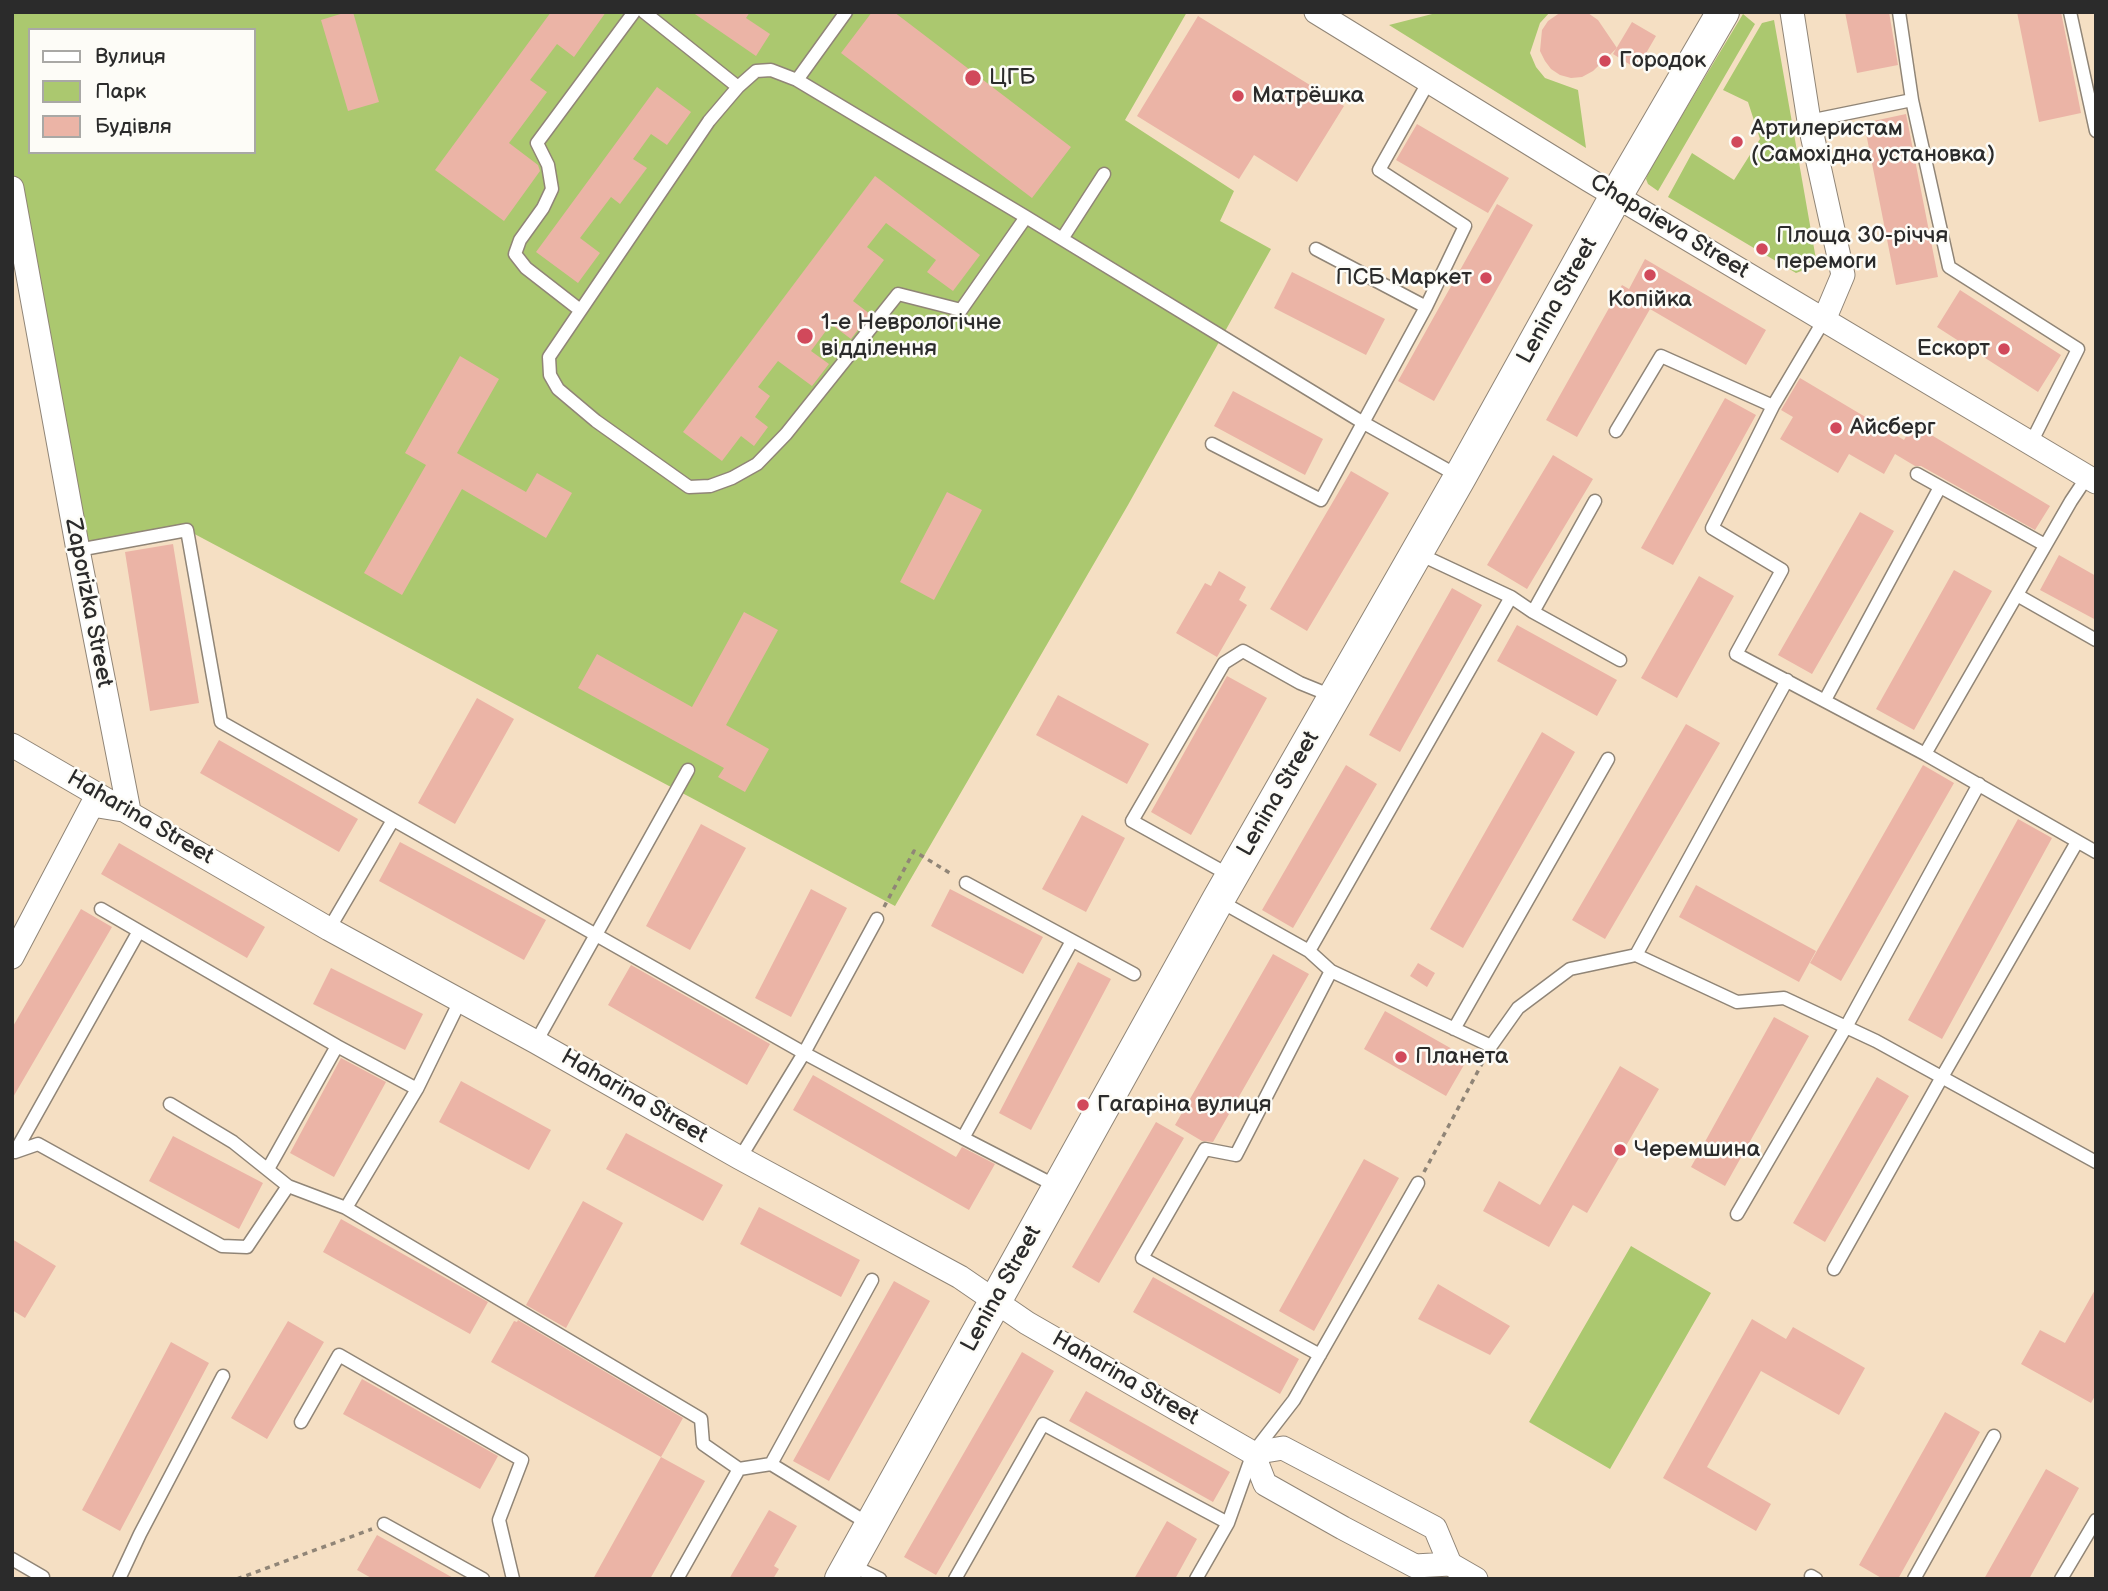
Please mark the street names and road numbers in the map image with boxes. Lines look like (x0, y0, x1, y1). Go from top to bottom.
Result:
street label: Chapaieva Street (1585, 169, 1753, 285)
street label: Lenina Street (1512, 233, 1604, 369)
street label: Zaporizka Street (58, 516, 118, 690)
street label: Lenina Street (1232, 727, 1326, 861)
street label: Haharina Street (62, 765, 218, 871)
street label: Haharina Street (556, 1044, 712, 1150)
street label: Lenina Street (956, 1221, 1048, 1357)
street label: Haharina Street (1047, 1326, 1203, 1432)

